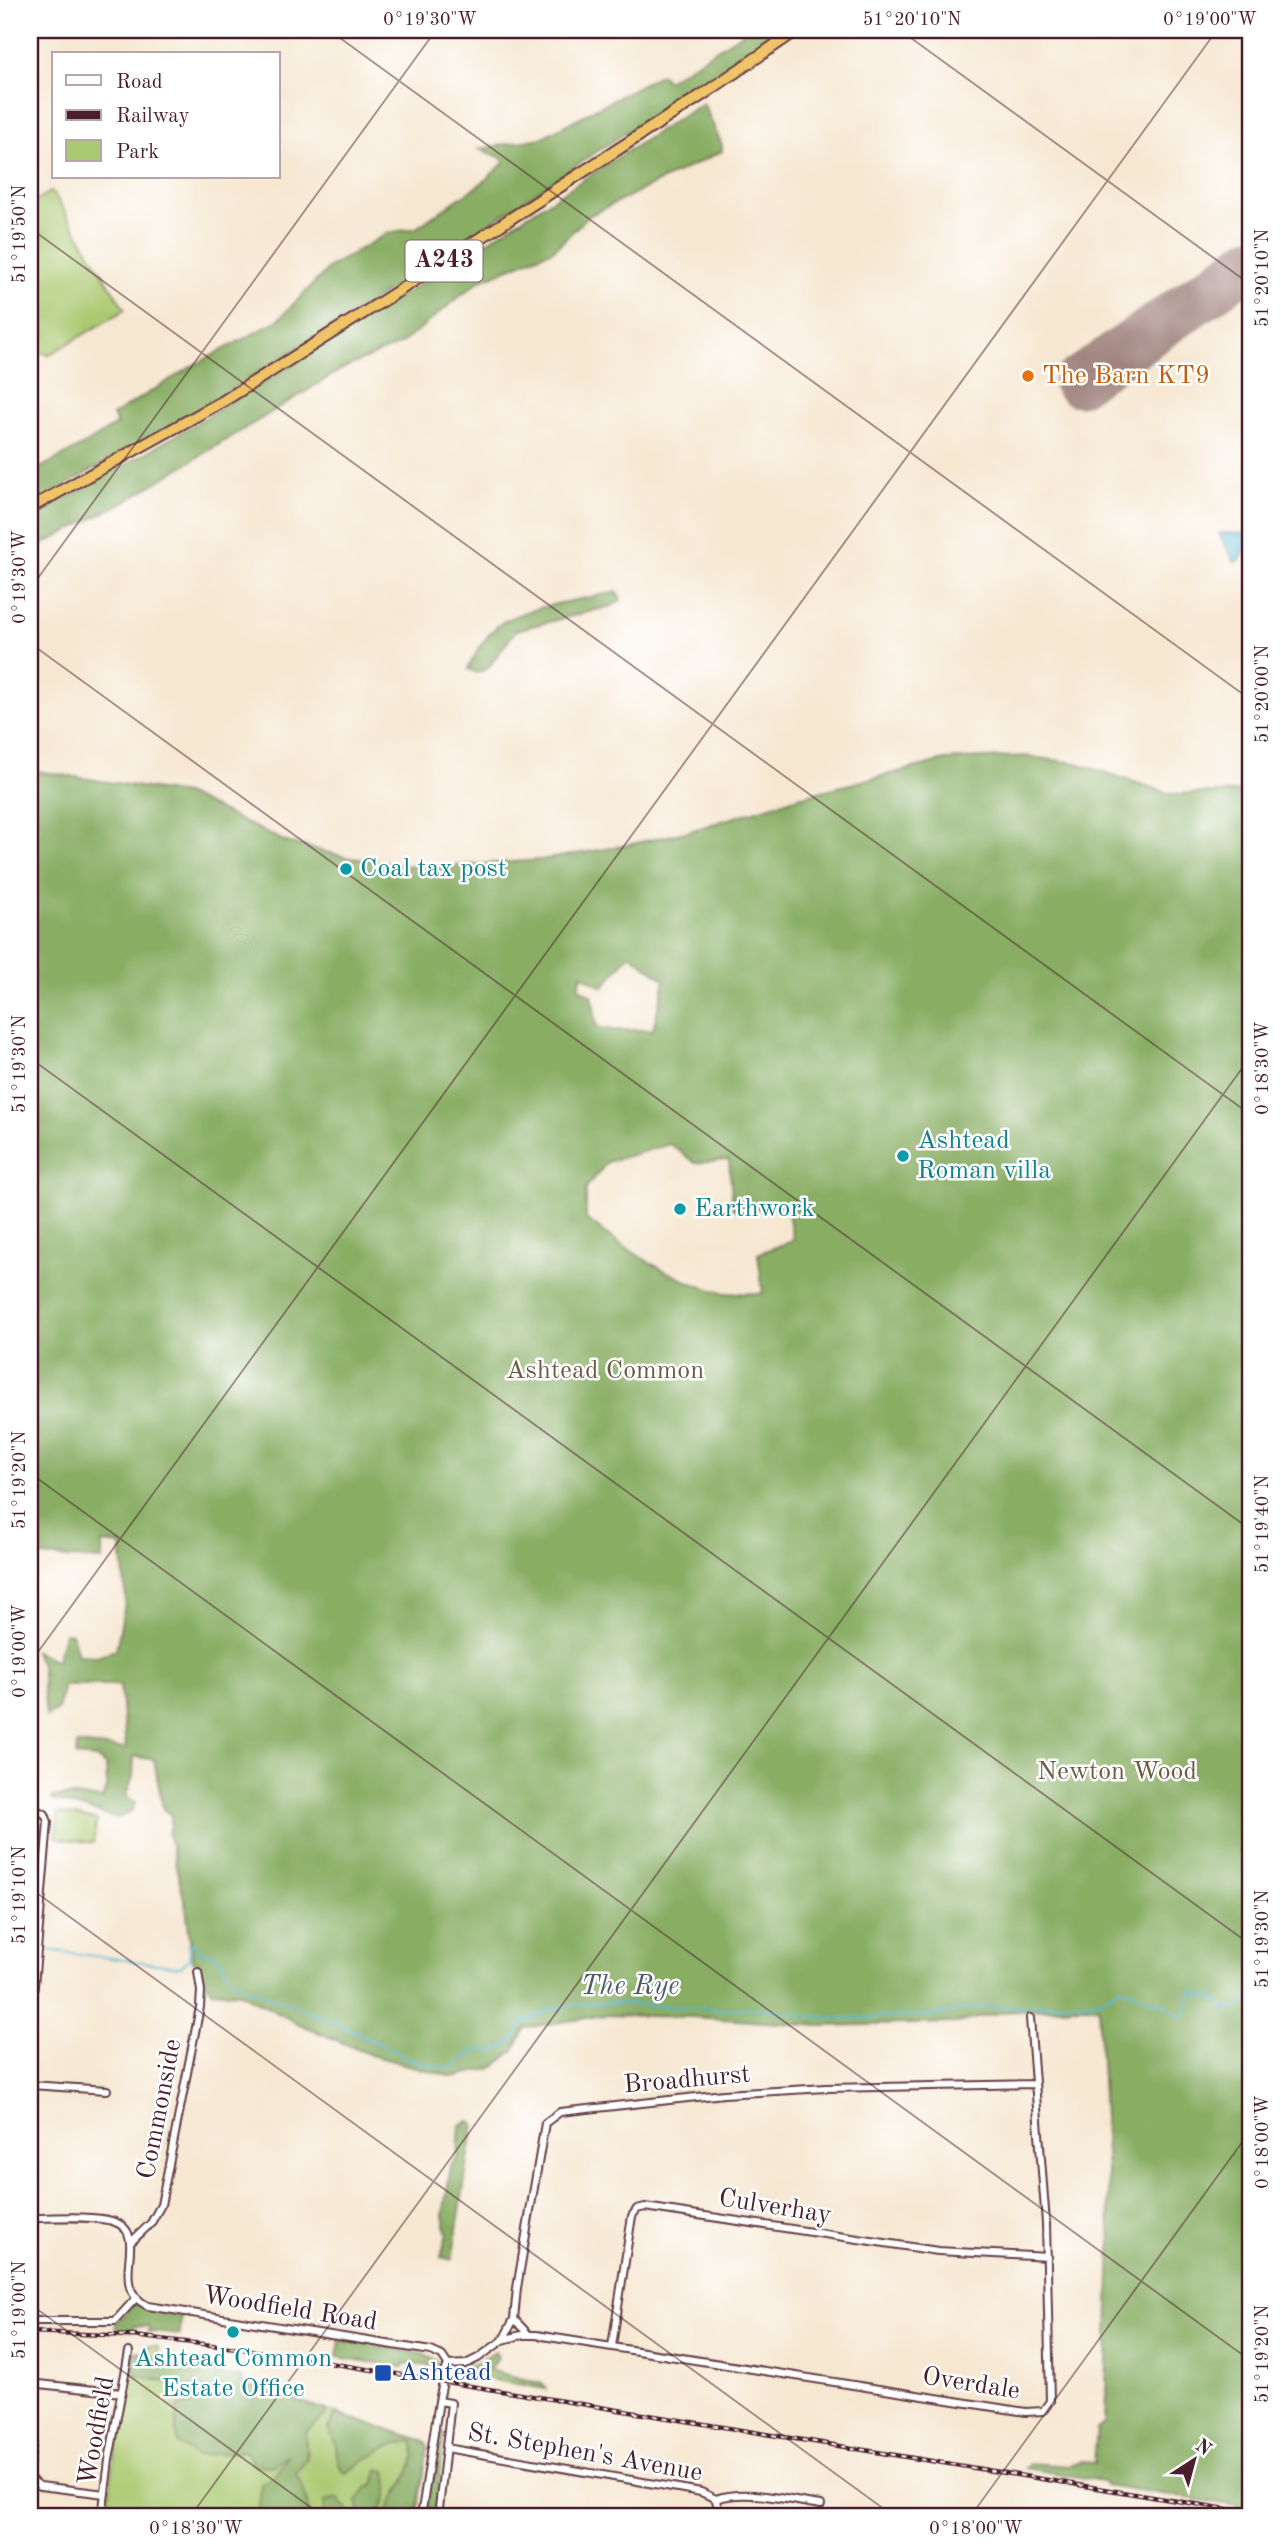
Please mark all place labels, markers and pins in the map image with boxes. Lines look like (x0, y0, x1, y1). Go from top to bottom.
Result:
place label: The Barn KT9 (1042, 363, 1210, 389)
marker: The Barn KT9 (1020, 368, 1036, 384)
place label: Coal tax post (360, 856, 507, 882)
marker: Coal tax post (338, 861, 354, 877)
place label: Ashtead Roman villa (917, 1128, 1051, 1184)
marker: Ashtead Roman villa (895, 1148, 911, 1164)
place label: Earthwork (694, 1196, 815, 1222)
marker: Earthwork (672, 1201, 688, 1217)
marker: Ashtead Common Estate Office (225, 2324, 241, 2340)
place label: Ashtead Common Estate Office (134, 2346, 332, 2402)
place label: Ashtead (399, 2360, 492, 2386)
marker: Ashtead (373, 2363, 393, 2383)

